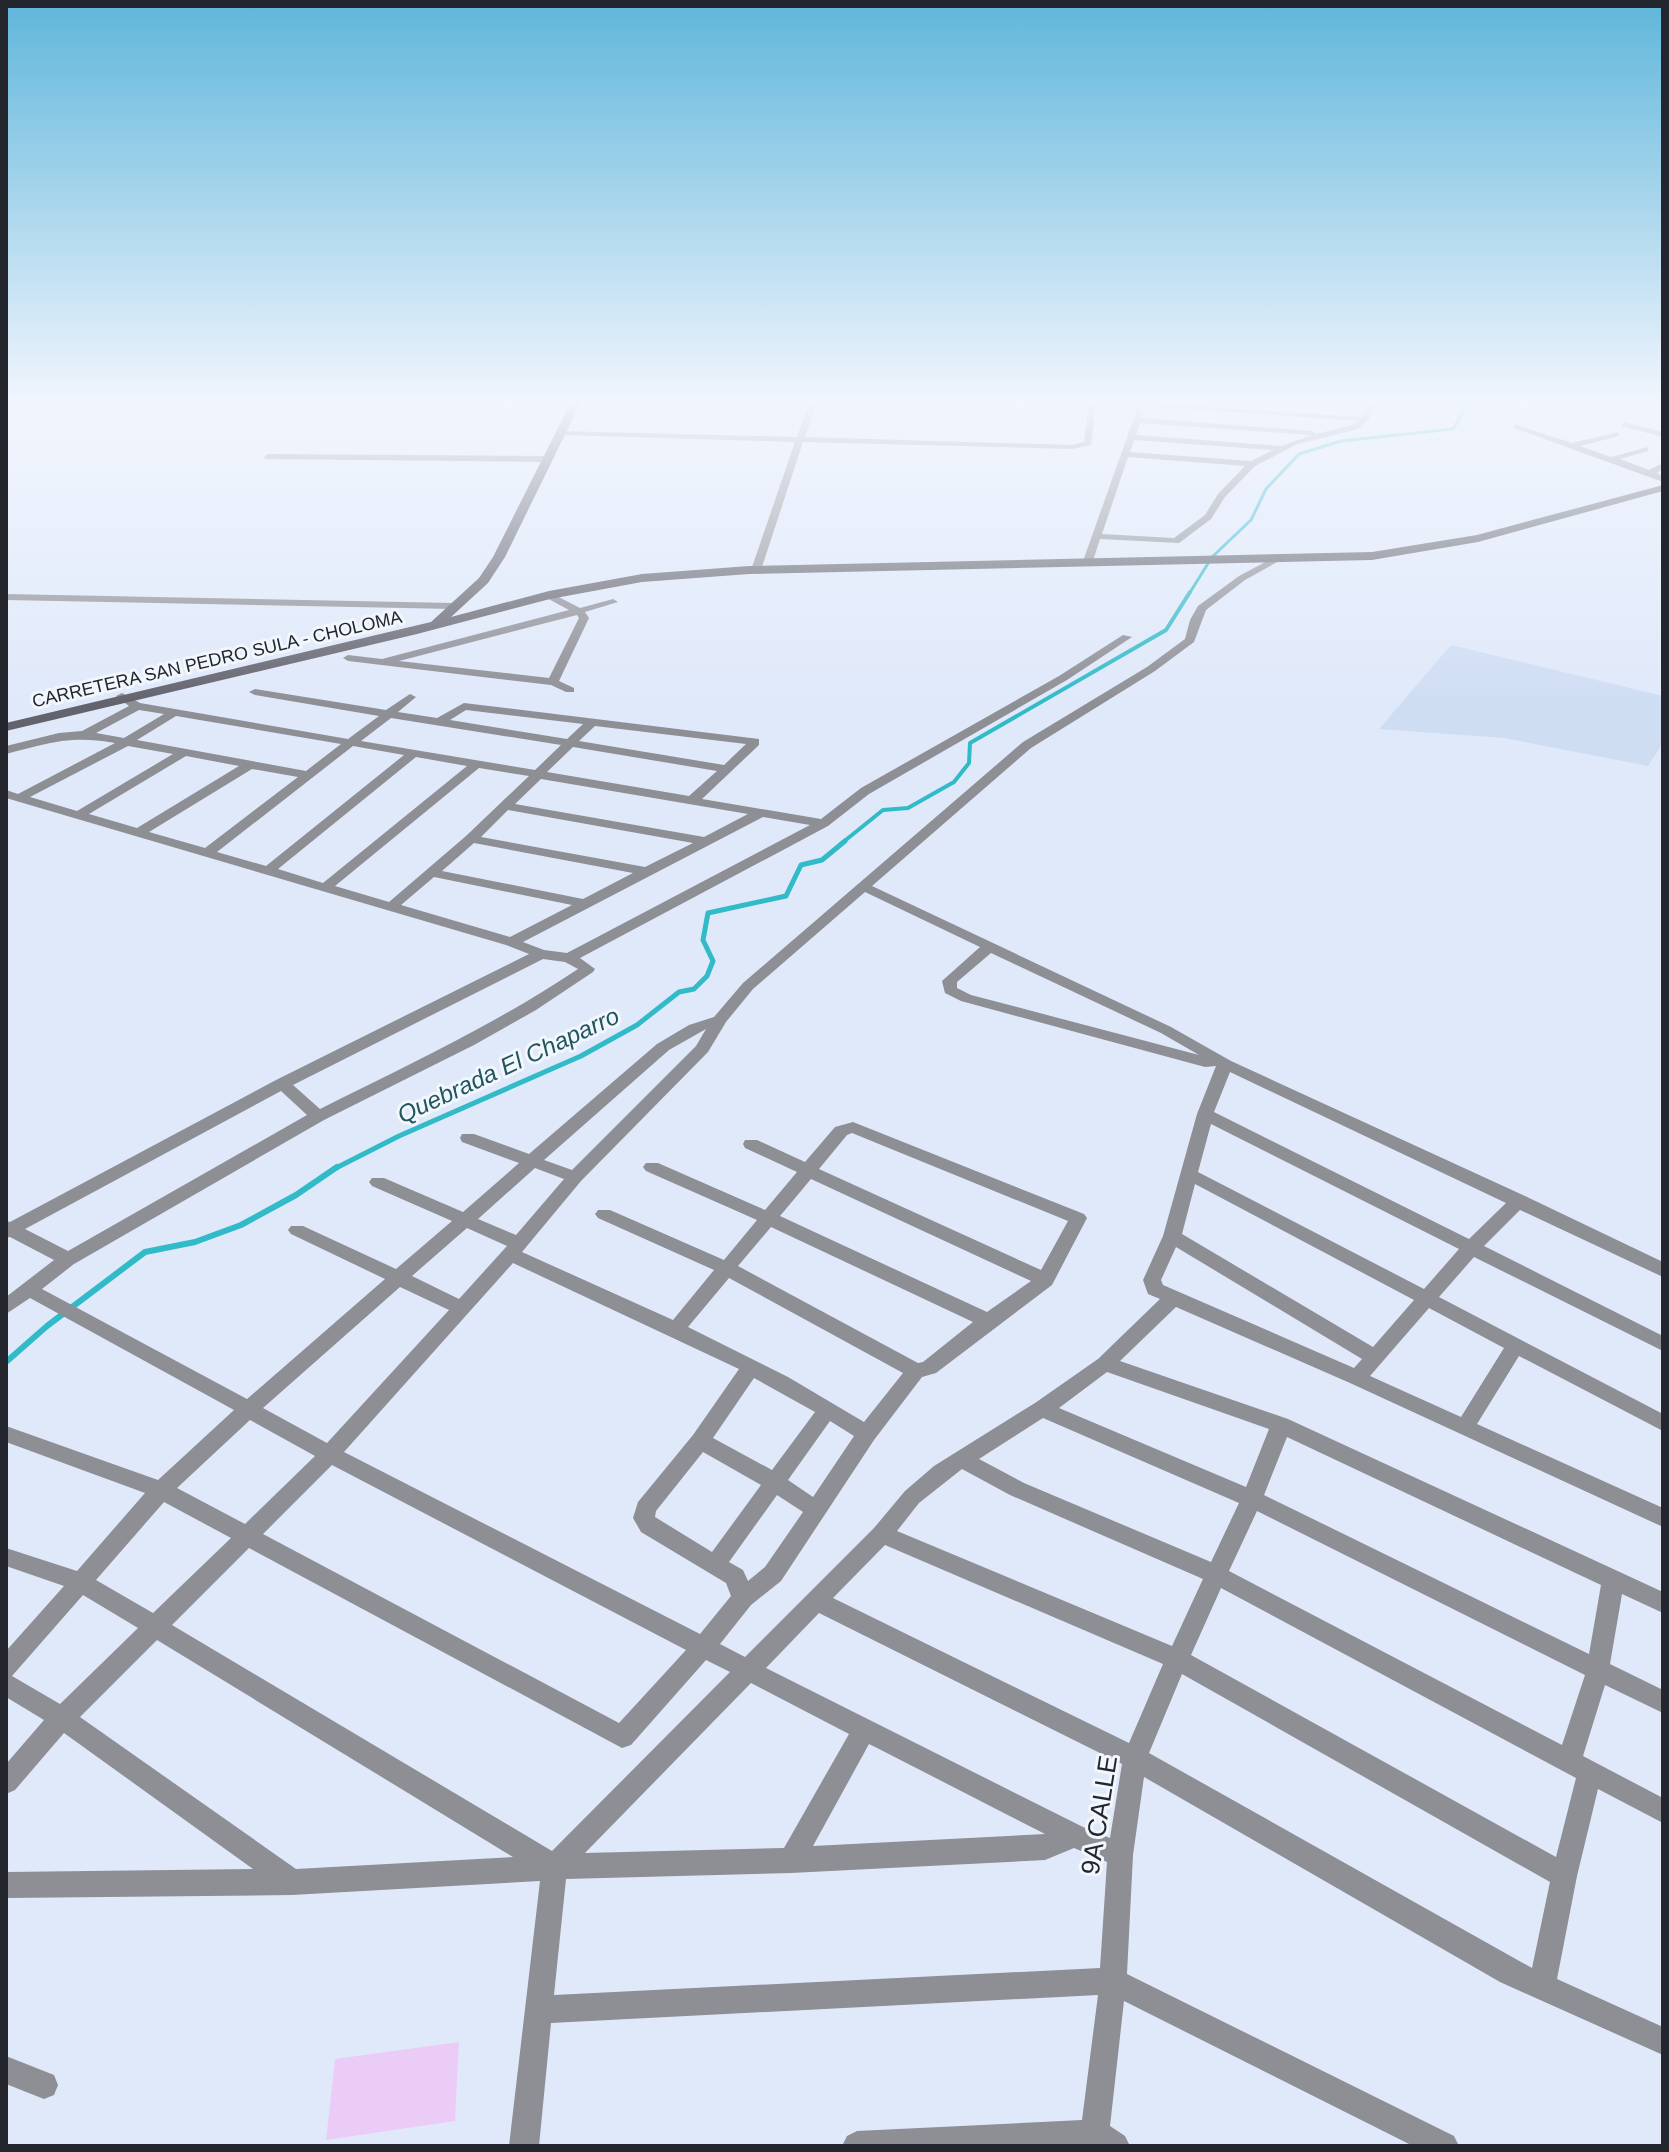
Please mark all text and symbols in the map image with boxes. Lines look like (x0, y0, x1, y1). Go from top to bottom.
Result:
street label: CARRETERA SAN PEDRO SULA - CHOLOMA (30, 607, 404, 711)
water label: Quebrada El Chaparro (393, 1002, 623, 1128)
street label: 9A CALLE (1075, 1753, 1123, 1877)

